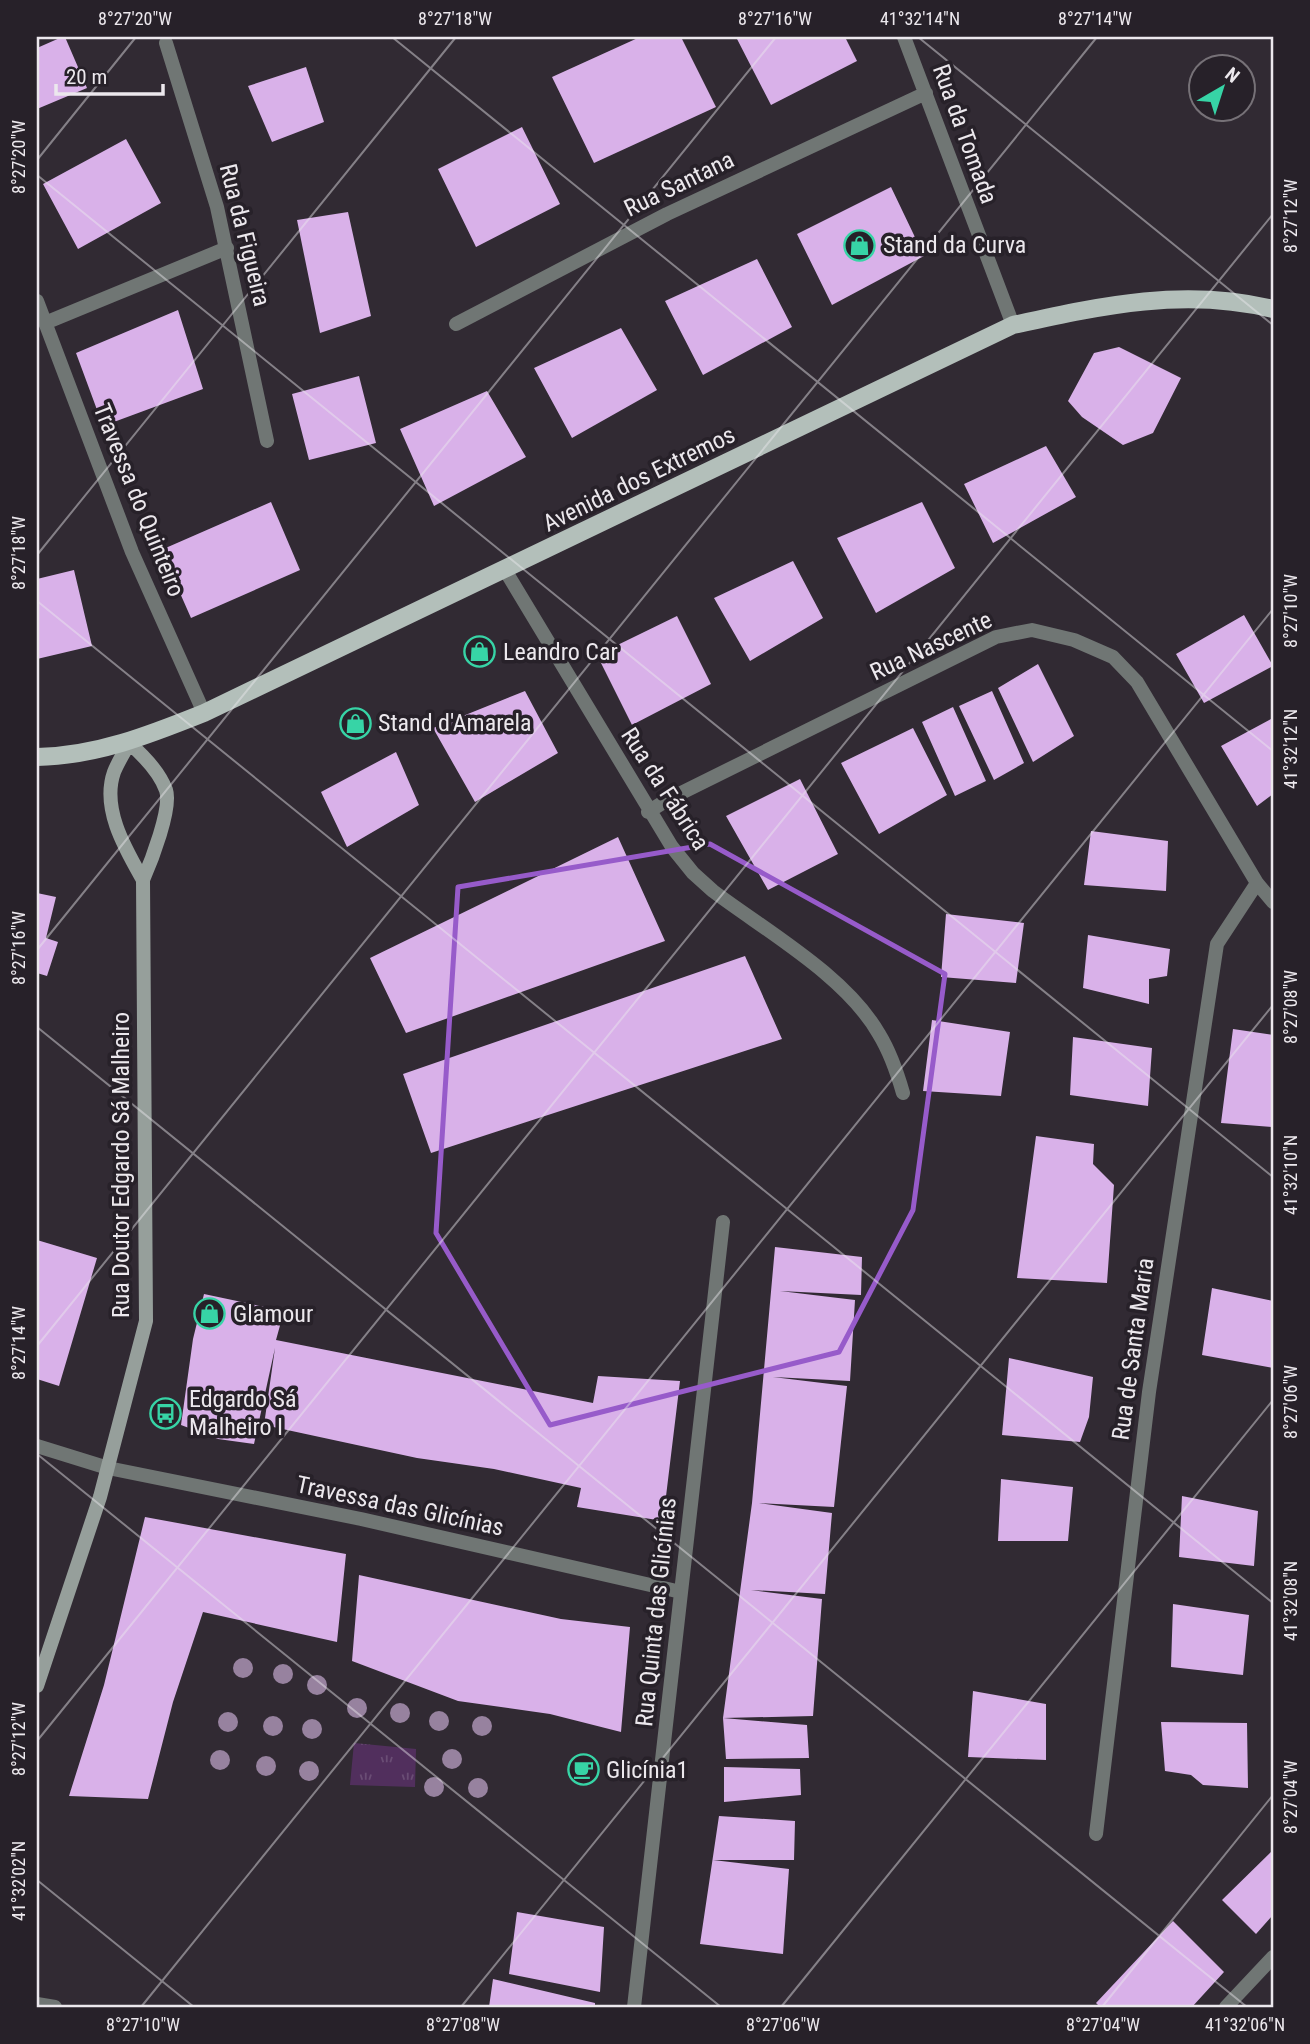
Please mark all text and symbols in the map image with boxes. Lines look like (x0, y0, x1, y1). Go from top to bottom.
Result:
text: 8°27'20"W (98, 8, 172, 29)
text: 8°27'18"W (418, 8, 492, 29)
text: 8°27'16"W (738, 8, 812, 29)
text: 41°32'14"N (880, 8, 960, 29)
text: 8°27'14"W (1058, 8, 1132, 29)
scale bar (56, 52, 163, 96)
north arrow (1188, 52, 1258, 122)
street label: Rua da Tomada (927, 61, 1003, 207)
text: N (1221, 63, 1244, 88)
text: 20 m (66, 65, 107, 89)
text: 8°27'20"W (8, 120, 29, 194)
street label: Rua Santana (620, 145, 738, 223)
street label: Rua da Figueira (214, 161, 276, 309)
text: 8°27'12"W (1280, 179, 1301, 253)
shop icon: Stand da Curva (843, 228, 877, 262)
place label: Stand da Curva (883, 231, 1026, 259)
street label: Travessa do Quinteiro (88, 399, 190, 601)
street label: Avenida dos Extremos (538, 420, 740, 538)
text: 8°27'18"W (8, 516, 29, 590)
text: 8°27'10"W (1280, 574, 1301, 648)
street label: Rua Nascente (866, 606, 996, 686)
shop icon: Leandro Car (463, 635, 497, 669)
place label: Leandro Car (503, 638, 618, 666)
shop icon: Stand d'Amarela (338, 706, 372, 740)
place label: Stand d'Amarela (378, 709, 532, 737)
text: 41°32'12"N (1280, 709, 1301, 789)
street label: Rua da Fábrica (615, 723, 715, 855)
text: 8°27'16"W (8, 911, 29, 985)
text: 8°27'08"W (1280, 970, 1301, 1044)
street label: Rua Doutor Edgardo Sá Malheiro (107, 1012, 135, 1318)
text: 41°32'10"N (1280, 1135, 1301, 1215)
street label: Rua de Santa Maria (1106, 1256, 1160, 1442)
shop icon: Glamour (193, 1297, 227, 1331)
place label: Glamour (233, 1300, 313, 1328)
text: 8°27'14"W (8, 1306, 29, 1380)
text: 8°27'06"W (1280, 1365, 1301, 1439)
place label: Edgardo Sá Malheiro I (189, 1385, 296, 1441)
bus stop icon: Edgardo Sá Malheiro I (149, 1396, 183, 1430)
street label: Travessa das Glicínias (294, 1470, 506, 1542)
street label: Rua Quinta das Glicínias (630, 1496, 682, 1728)
text: 41°32'08"N (1280, 1561, 1301, 1641)
text: 8°27'12"W (8, 1702, 29, 1776)
cafe icon: Glicínia1 (566, 1753, 600, 1787)
place label: Glicínia1 (606, 1756, 688, 1784)
text: 8°27'04"W (1280, 1760, 1301, 1834)
text: 41°32'02"N (8, 1841, 29, 1921)
text: 8°27'10"W (106, 2014, 180, 2035)
text: 8°27'08"W (426, 2014, 500, 2035)
text: 8°27'06"W (746, 2014, 820, 2035)
text: 8°27'04"W (1066, 2014, 1140, 2035)
text: 41°32'06"N (1205, 2014, 1285, 2035)

